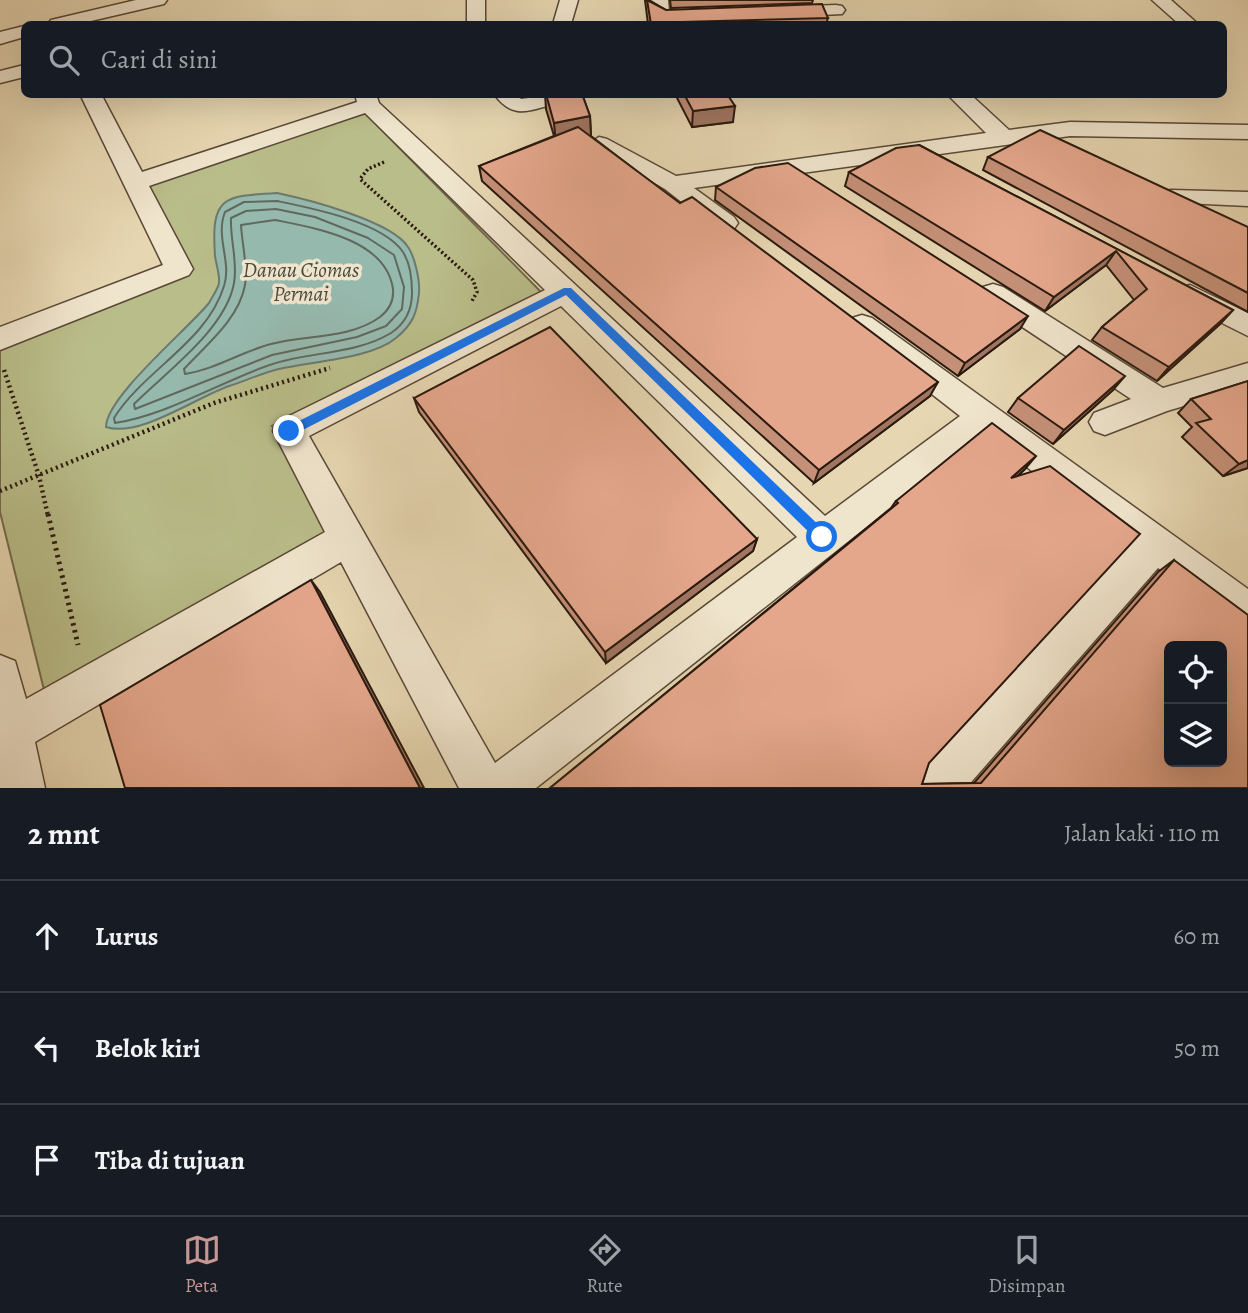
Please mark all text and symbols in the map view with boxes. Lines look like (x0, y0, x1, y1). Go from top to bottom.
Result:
search box (21, 21, 1227, 98)
icon: search (45, 41, 83, 79)
text: Cari di sini (101, 42, 218, 77)
water label: Danau Ciomas Permai (243, 256, 359, 308)
route end (273, 415, 304, 446)
route start (806, 521, 837, 552)
map controls (1164, 641, 1227, 767)
button: locate (1164, 641, 1227, 704)
button: layers (1164, 704, 1227, 767)
text: 2 mnt (28, 814, 100, 854)
text: Jalan kaki · 110 m (1064, 818, 1220, 849)
icon: ahead (28, 917, 66, 955)
text: Lurus (95, 919, 158, 954)
text: 60 m (1173, 921, 1220, 952)
icon: left (28, 1029, 66, 1067)
text: Belok kiri (95, 1031, 201, 1066)
text: 50 m (1174, 1033, 1220, 1064)
icon: arrive (28, 1141, 66, 1179)
text: Tiba di tujuan (95, 1143, 245, 1178)
tab: Peta (183, 1231, 221, 1299)
tab: Rute (586, 1231, 624, 1299)
tab: Disimpan (989, 1231, 1065, 1299)

